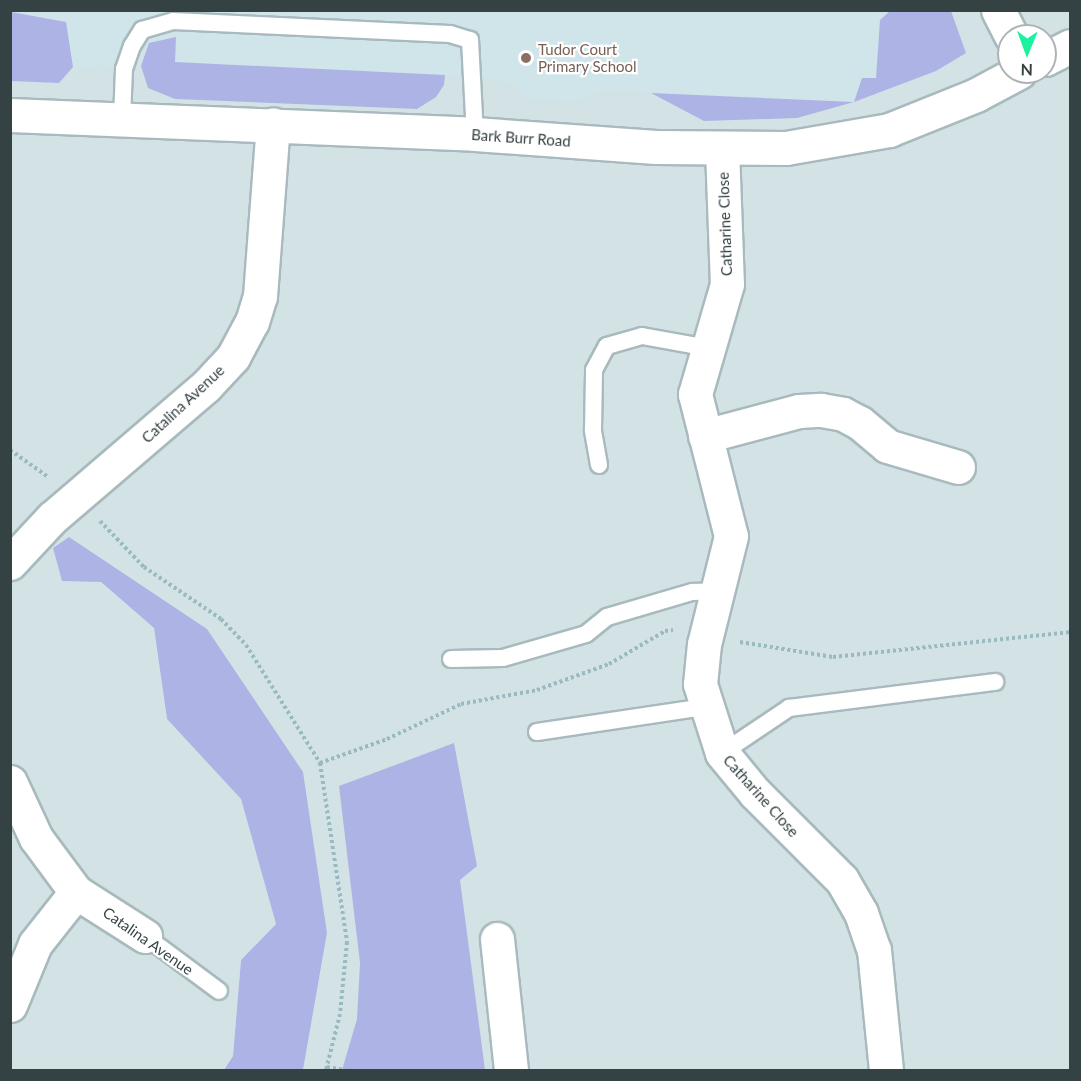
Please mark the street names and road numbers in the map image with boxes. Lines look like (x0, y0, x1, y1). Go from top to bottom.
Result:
street label: Bark Burr Road (471, 126, 571, 150)
street label: Catharine Close (714, 172, 736, 276)
street label: Catalina Avenue (138, 361, 228, 447)
street label: Catharine Close (719, 751, 803, 841)
street label: Catalina Avenue (99, 903, 197, 979)

